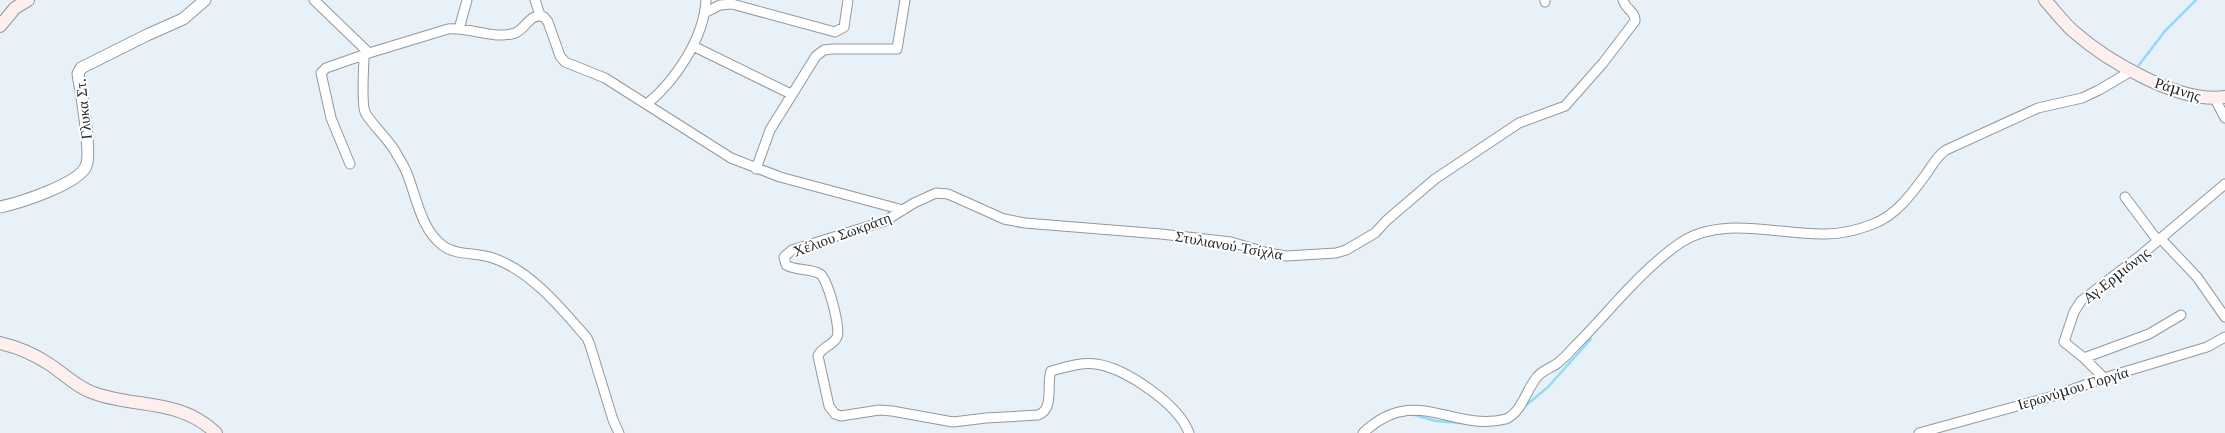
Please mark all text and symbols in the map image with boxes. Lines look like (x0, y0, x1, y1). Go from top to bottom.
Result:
street label: Ράμνης (2152, 73, 2204, 105)
street label: Γλυκα Στ. (70, 78, 96, 140)
street label: Χέλιου Σωκράτη (790, 207, 894, 261)
street label: Στυλιανού Τσίχλα (1174, 226, 1284, 264)
street label: Αγ.Ερμιόνης (2079, 243, 2153, 307)
street label: Ιερωνύμου Γοργία (2015, 362, 2131, 414)

